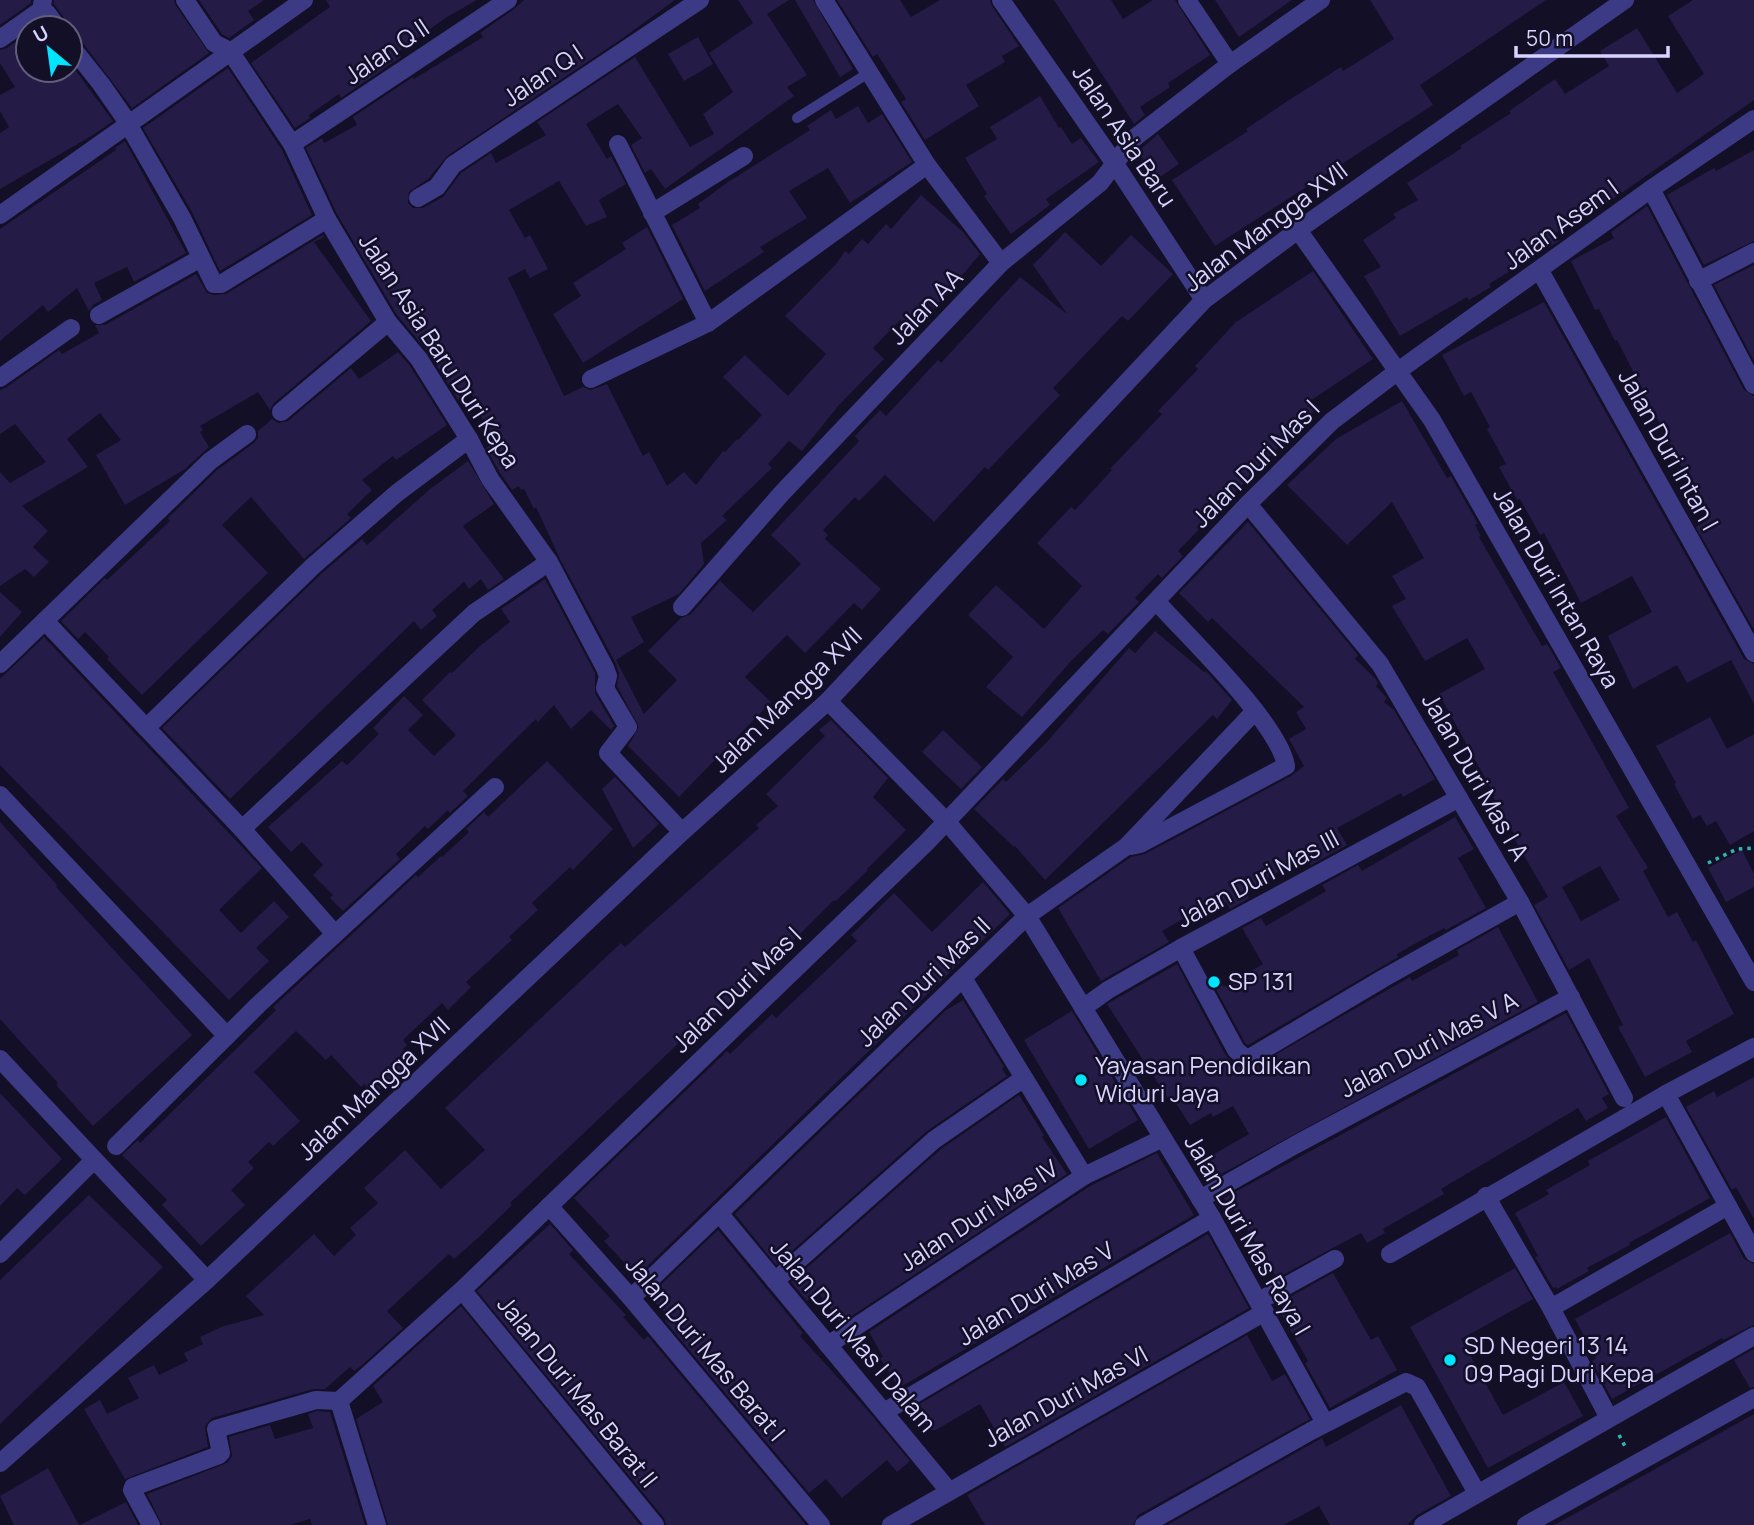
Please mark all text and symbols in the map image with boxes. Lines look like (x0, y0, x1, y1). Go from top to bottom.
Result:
street label: Jalan Q II (337, 10, 435, 91)
north arrow (14, 14, 84, 84)
scale bar (1516, 14, 1668, 58)
text: U (28, 19, 53, 49)
text: 50 m (1526, 24, 1573, 52)
street label: Jalan Q I (496, 36, 589, 114)
street label: Jalan Asia Baru (1065, 58, 1185, 213)
street label: Jalan Mangga XVII (1177, 153, 1354, 298)
street label: Jalan Asem I (1496, 171, 1624, 277)
street label: Jalan Asia Baru Duri Kepa (352, 226, 529, 474)
street label: Jalan AA (880, 261, 969, 351)
street label: Jalan Duri Intan I (1611, 363, 1727, 536)
street label: Jalan Duri Mas I (1184, 392, 1326, 534)
street label: Jalan Duri Intan Raya (1486, 481, 1628, 694)
street label: Jalan Mangga XVII (704, 619, 868, 779)
street label: Jalan Duri Mas I A (1415, 686, 1538, 866)
street label: Jalan Duri Mas III (1170, 821, 1344, 934)
street label: Jalan Duri Mas II (849, 909, 997, 1053)
street label: Jalan Duri Mas I (664, 919, 808, 1059)
place label: SP 131 (1228, 964, 1294, 997)
marker: SP 131 (1206, 974, 1222, 990)
street label: Jalan Duri Mas V A (1333, 983, 1523, 1105)
street label: Jalan Mangga XVII (290, 1009, 456, 1167)
place label: Yayasan Pendidikan Widuri Jaya (1095, 1048, 1311, 1109)
marker: Yayasan Pendidikan Widuri Jaya (1073, 1072, 1089, 1088)
street label: Jalan Duri Mas Raya I (1177, 1128, 1319, 1341)
street label: Jalan Duri Mas IV (893, 1151, 1064, 1278)
street label: Jalan Duri Mas I Dalam (764, 1232, 945, 1438)
street label: Jalan Duri Mas V (951, 1233, 1120, 1353)
street label: Jalan Duri Mas Barat I (619, 1248, 793, 1448)
street label: Jalan Duri Mas Barat II (490, 1288, 666, 1494)
place label: SD Negeri 13 14 09 Pagi Duri Kepa (1464, 1328, 1654, 1389)
street label: Jalan Duri Mas VI (977, 1337, 1153, 1454)
marker: SD Negeri 13 14 09 Pagi Duri Kepa (1442, 1352, 1458, 1368)

